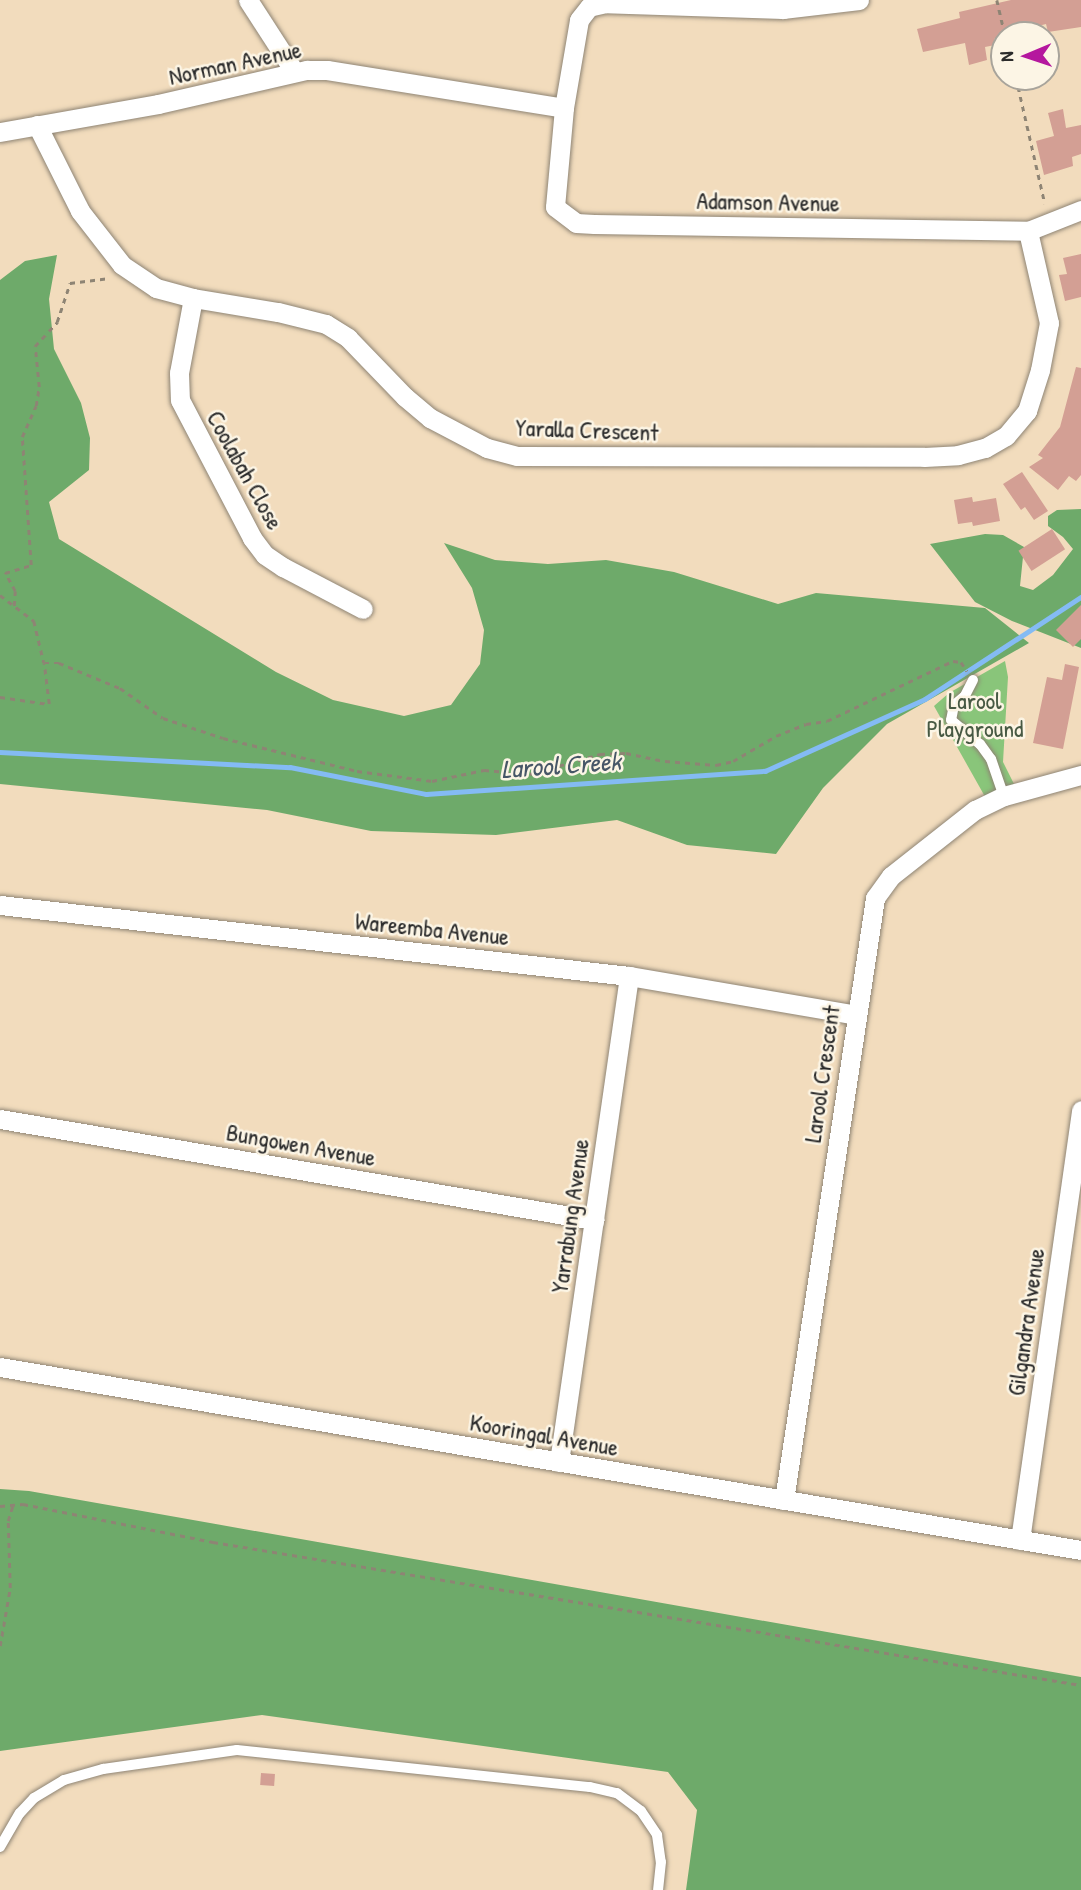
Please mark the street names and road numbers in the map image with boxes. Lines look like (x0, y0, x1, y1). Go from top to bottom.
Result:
street label: Norman Avenue (166, 35, 304, 91)
street label: Adamson Avenue (696, 186, 840, 218)
street label: Coolabah Close (201, 406, 289, 534)
street label: Yaralla Crescent (515, 413, 659, 447)
street label: Wareemba Avenue (354, 907, 510, 951)
street label: Larool Crescent (798, 1004, 846, 1144)
street label: Bungowen Avenue (224, 1118, 378, 1172)
street label: Yarrabung Avenue (545, 1137, 595, 1295)
street label: Gilgandra Avenue (1001, 1246, 1051, 1398)
street label: Kooringal Avenue (468, 1408, 620, 1462)

